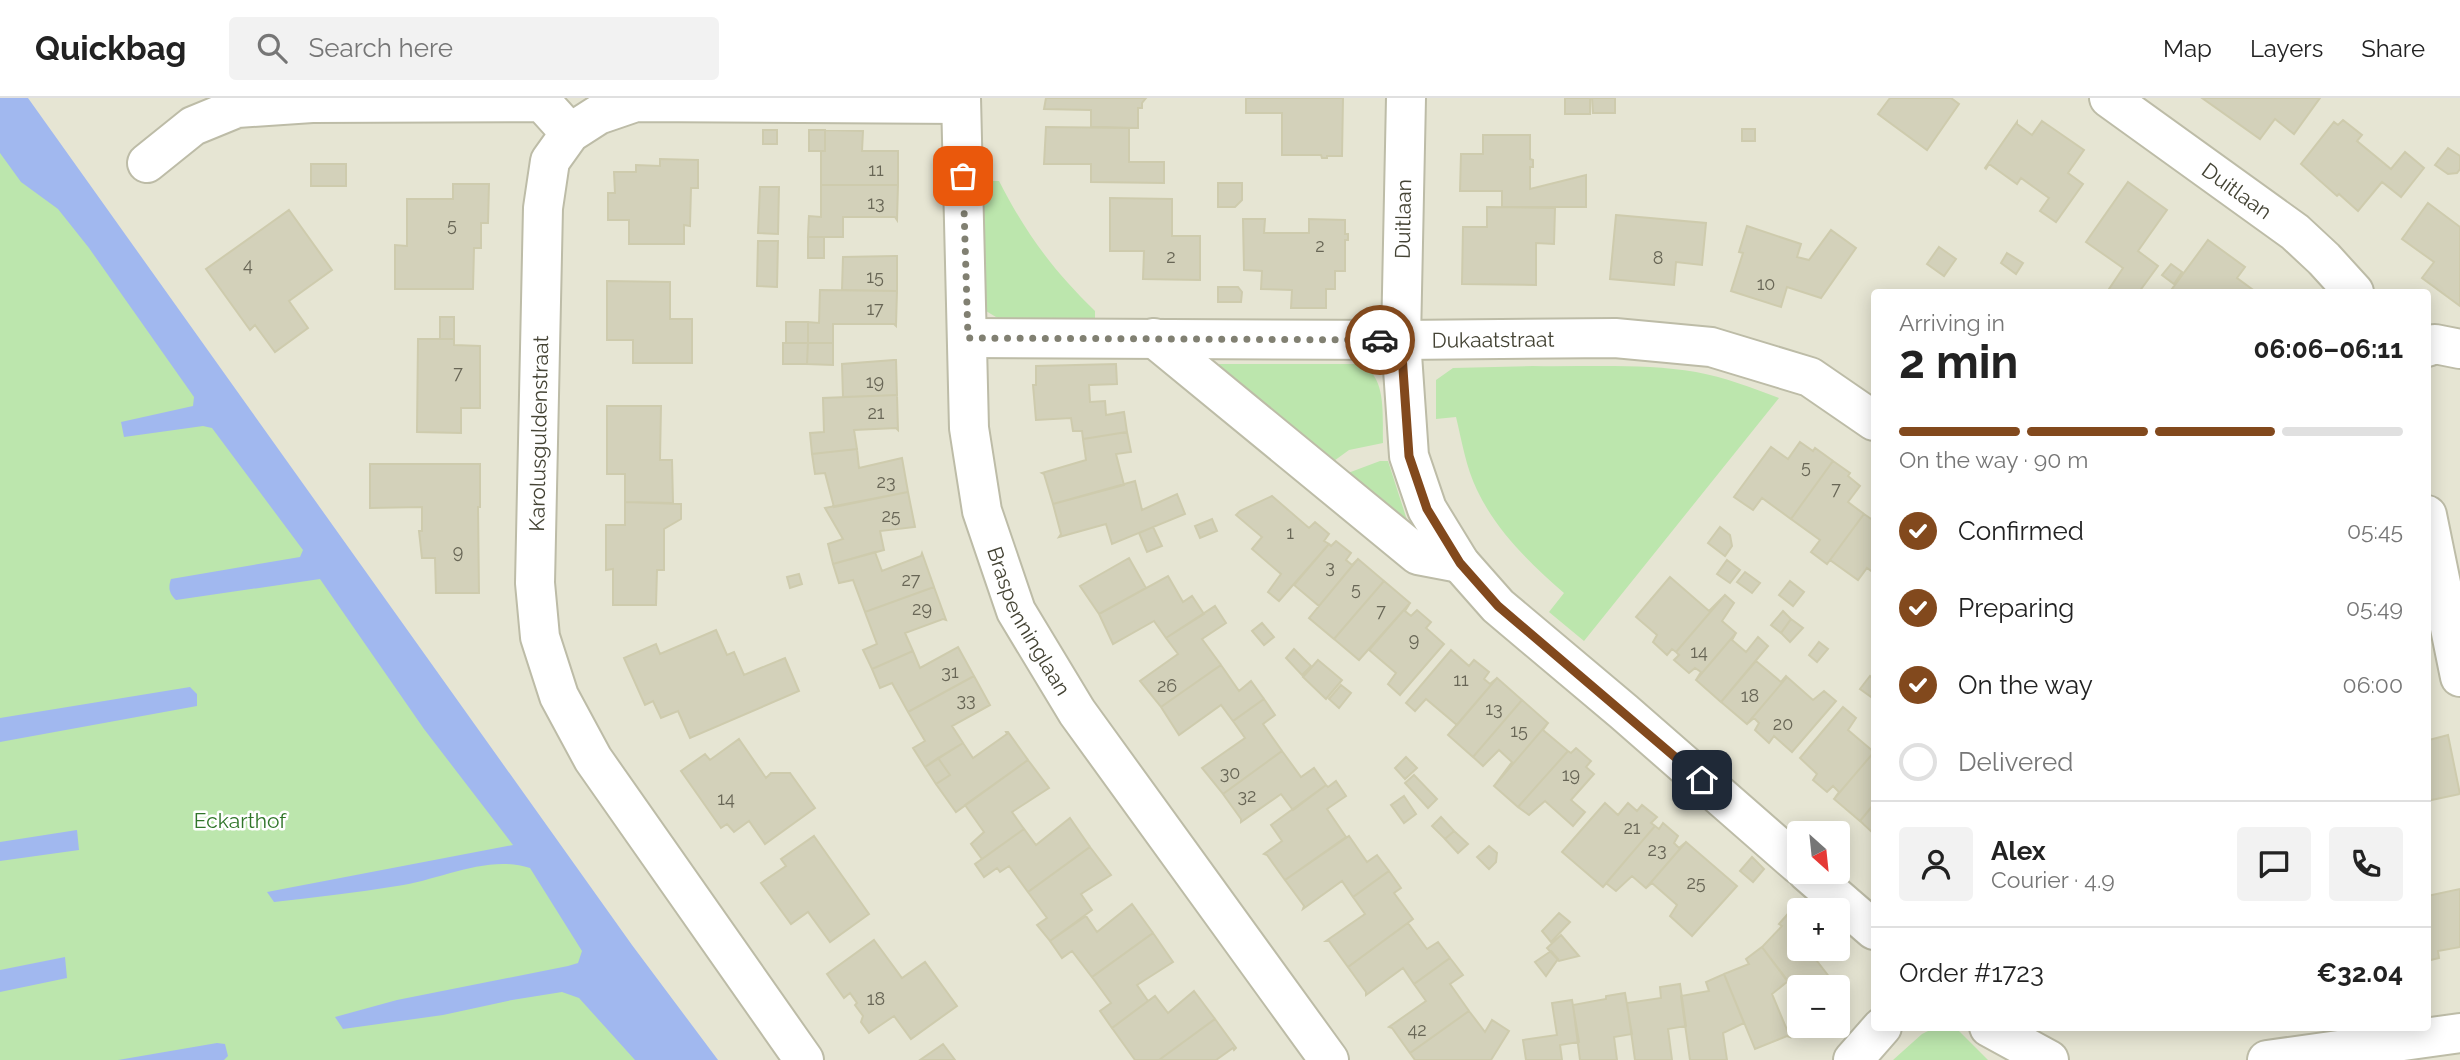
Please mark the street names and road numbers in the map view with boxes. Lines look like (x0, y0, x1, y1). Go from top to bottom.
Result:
street label: Duitlaan (2197, 157, 2277, 224)
street label: Duitlaan (1390, 179, 1416, 259)
street label: Dukaatstraat (1431, 326, 1555, 352)
street label: Karolusguldenstraat (524, 335, 553, 532)
street label: Braspenninglaan (982, 543, 1076, 700)

